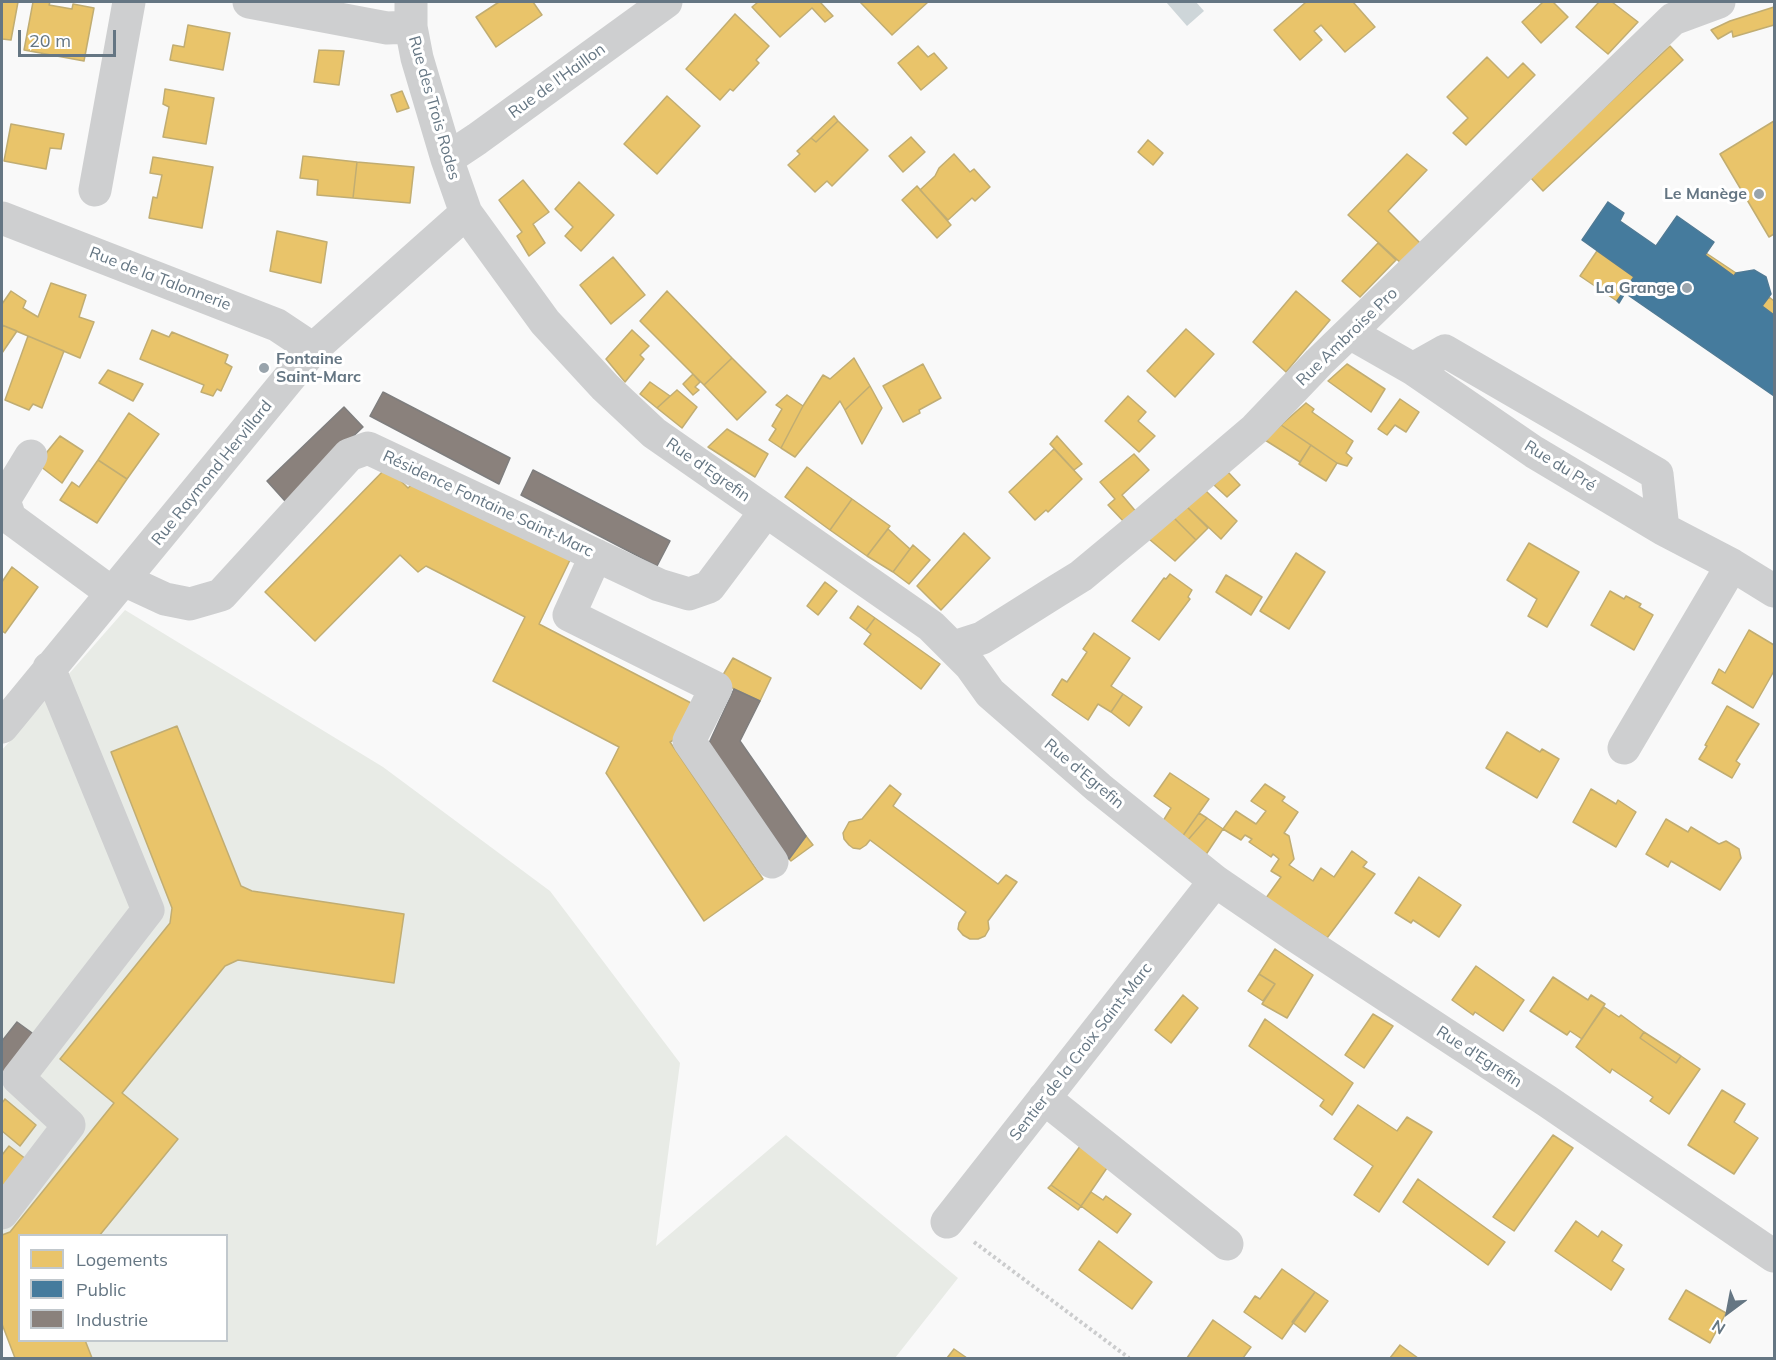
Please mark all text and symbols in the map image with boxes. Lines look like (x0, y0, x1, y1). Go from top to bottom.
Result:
scale bar (21, 18, 118, 56)
text: 20 m (29, 29, 71, 52)
street label: Rue des Trois Rodes (404, 34, 464, 182)
street label: Rue de l'Haillon (505, 39, 609, 123)
place label: Le Manège (1664, 184, 1747, 204)
marker: Le Manège (1752, 187, 1766, 201)
street label: Rue de la Talonnerie (87, 243, 233, 315)
place label: La Grange (1595, 278, 1675, 298)
marker: La Grange (1680, 281, 1694, 295)
street label: Rue Ambroise Pro (1292, 284, 1402, 390)
place label: Fontaine Saint-Marc (276, 349, 361, 387)
marker: Fontaine Saint-Marc (257, 361, 271, 375)
street label: Rue Raymond Hervillard (148, 397, 276, 549)
street label: Rue d'Egrefin (662, 434, 754, 506)
street label: Rue du Pré (1521, 436, 1599, 496)
street label: Résidence Fontaine Saint-Marc (380, 447, 596, 561)
street label: Rue d'Egrefin (1040, 735, 1128, 813)
street label: Sentier de la Croix Saint-Marc (1006, 959, 1156, 1145)
street label: Rue d'Egrefin (1433, 1022, 1525, 1092)
legend (18, 1234, 228, 1342)
text: Logements (76, 1248, 168, 1271)
text: Public (76, 1278, 126, 1301)
north arrow (1698, 1282, 1758, 1342)
text: Industrie (76, 1308, 148, 1331)
text: N (1708, 1316, 1729, 1339)

